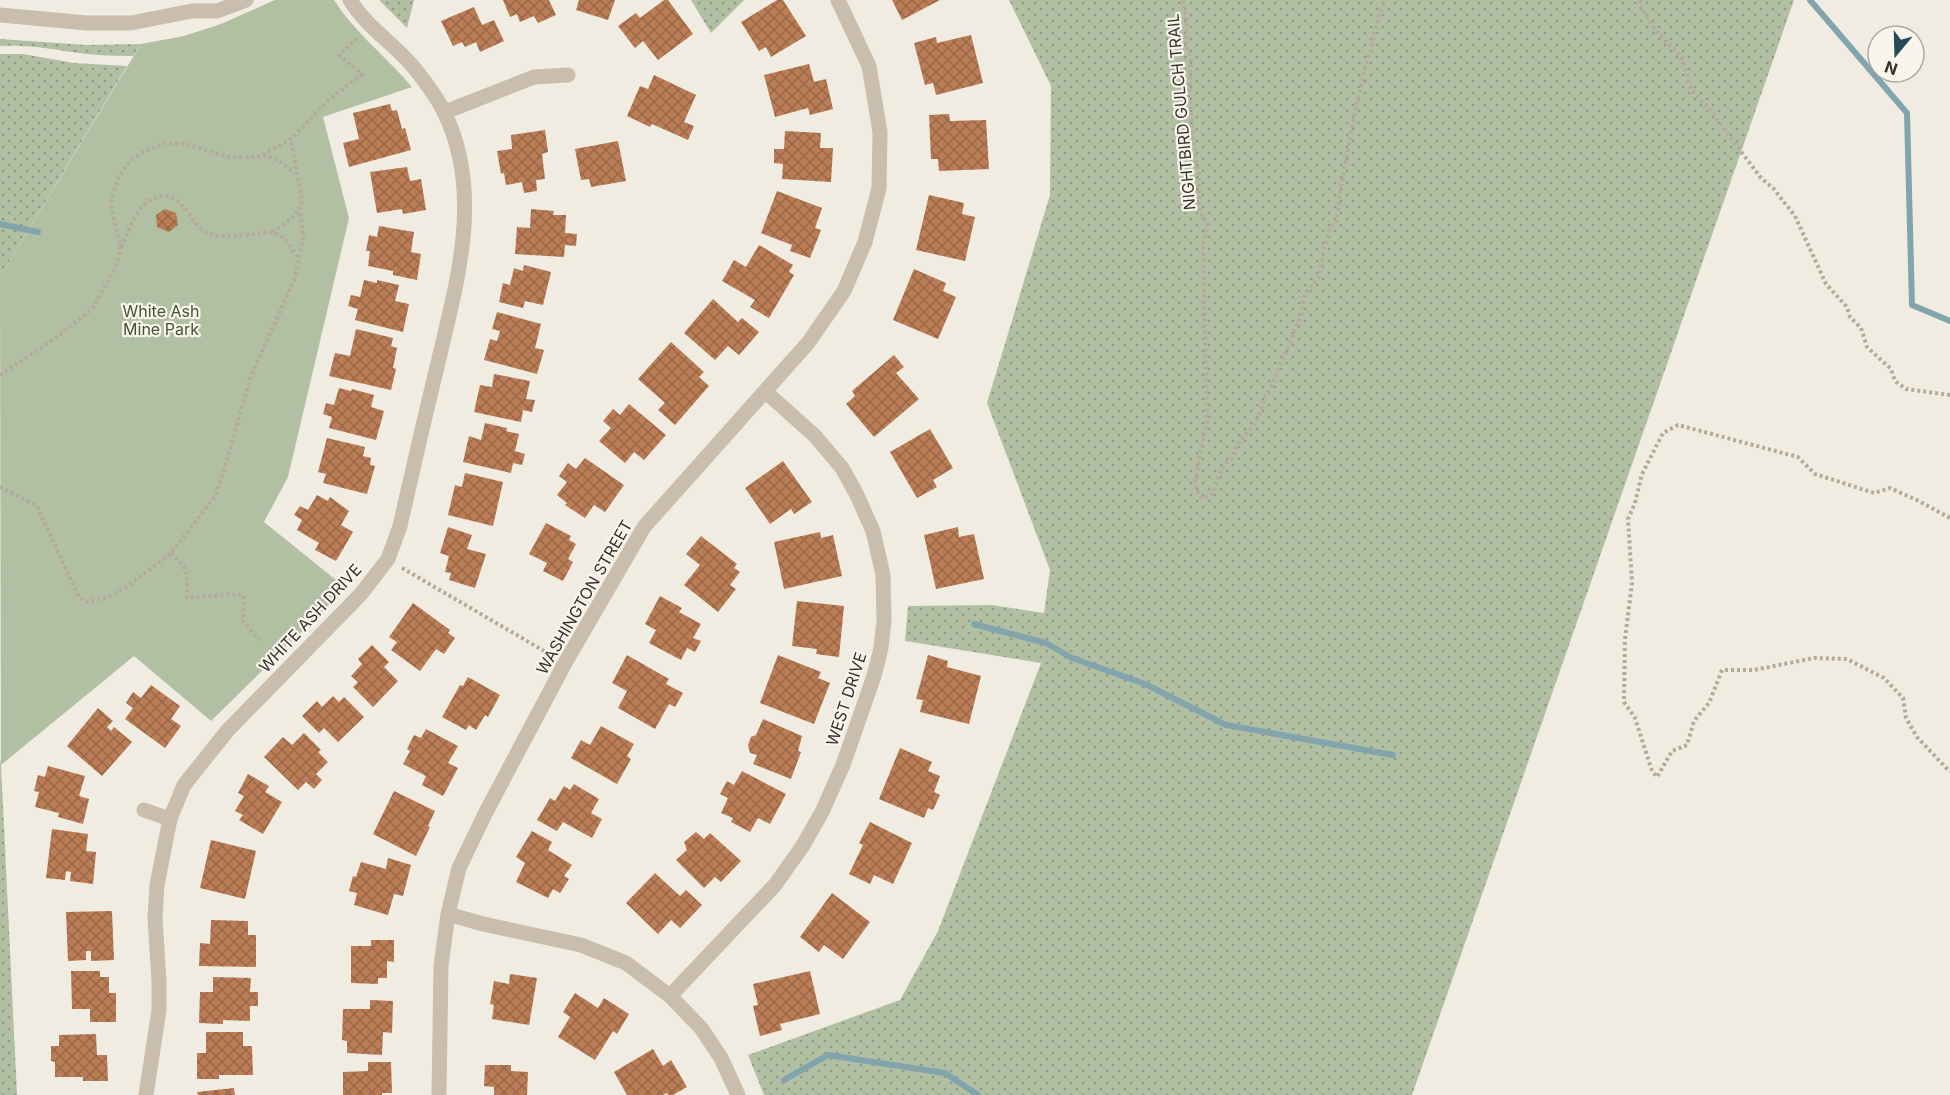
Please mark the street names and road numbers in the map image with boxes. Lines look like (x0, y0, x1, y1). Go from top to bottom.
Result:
street label: NIGHTBIRD GULCH TRAIL (1162, 13, 1200, 211)
street label: WASHINGTON STREET (532, 516, 636, 678)
street label: WHITE ASH DRIVE (255, 560, 365, 676)
street label: WEST DRIVE (821, 650, 871, 748)

